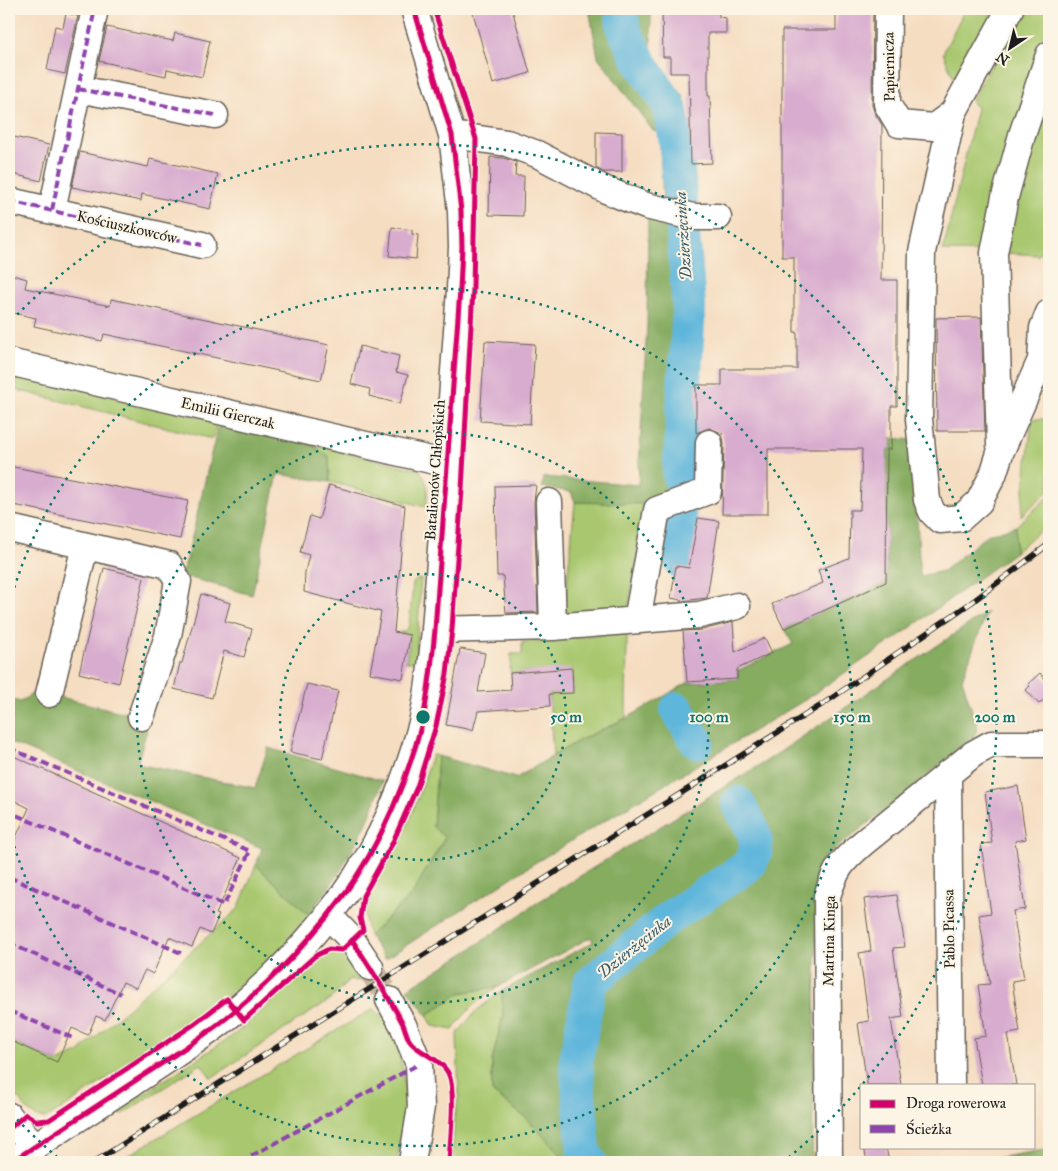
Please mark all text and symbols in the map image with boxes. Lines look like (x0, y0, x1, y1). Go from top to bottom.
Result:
north arrow (986, 22, 1036, 72)
street label: Papiernicza (879, 31, 899, 102)
text: N (993, 48, 1013, 69)
water label: Dzierżęcinka (670, 191, 696, 281)
street label: Kościuszkowców (75, 207, 179, 247)
street label: Emilii Gierczak (179, 393, 277, 433)
street label: Batalionów Chłopskich (421, 398, 449, 541)
centre of rings (414, 708, 432, 726)
text: 50 m (550, 708, 582, 726)
text: 100 m (689, 708, 729, 726)
text: 150 m (833, 708, 871, 726)
text: 200 m (975, 708, 1016, 726)
street label: Pablo Picassa (939, 889, 959, 969)
street label: Martina Kinga (819, 895, 839, 987)
water label: Dzierżęcinka (593, 911, 675, 982)
legend (860, 1084, 1036, 1148)
text: Droga rowerowa (906, 1094, 1007, 1112)
text: Ścieżka (906, 1119, 952, 1138)

